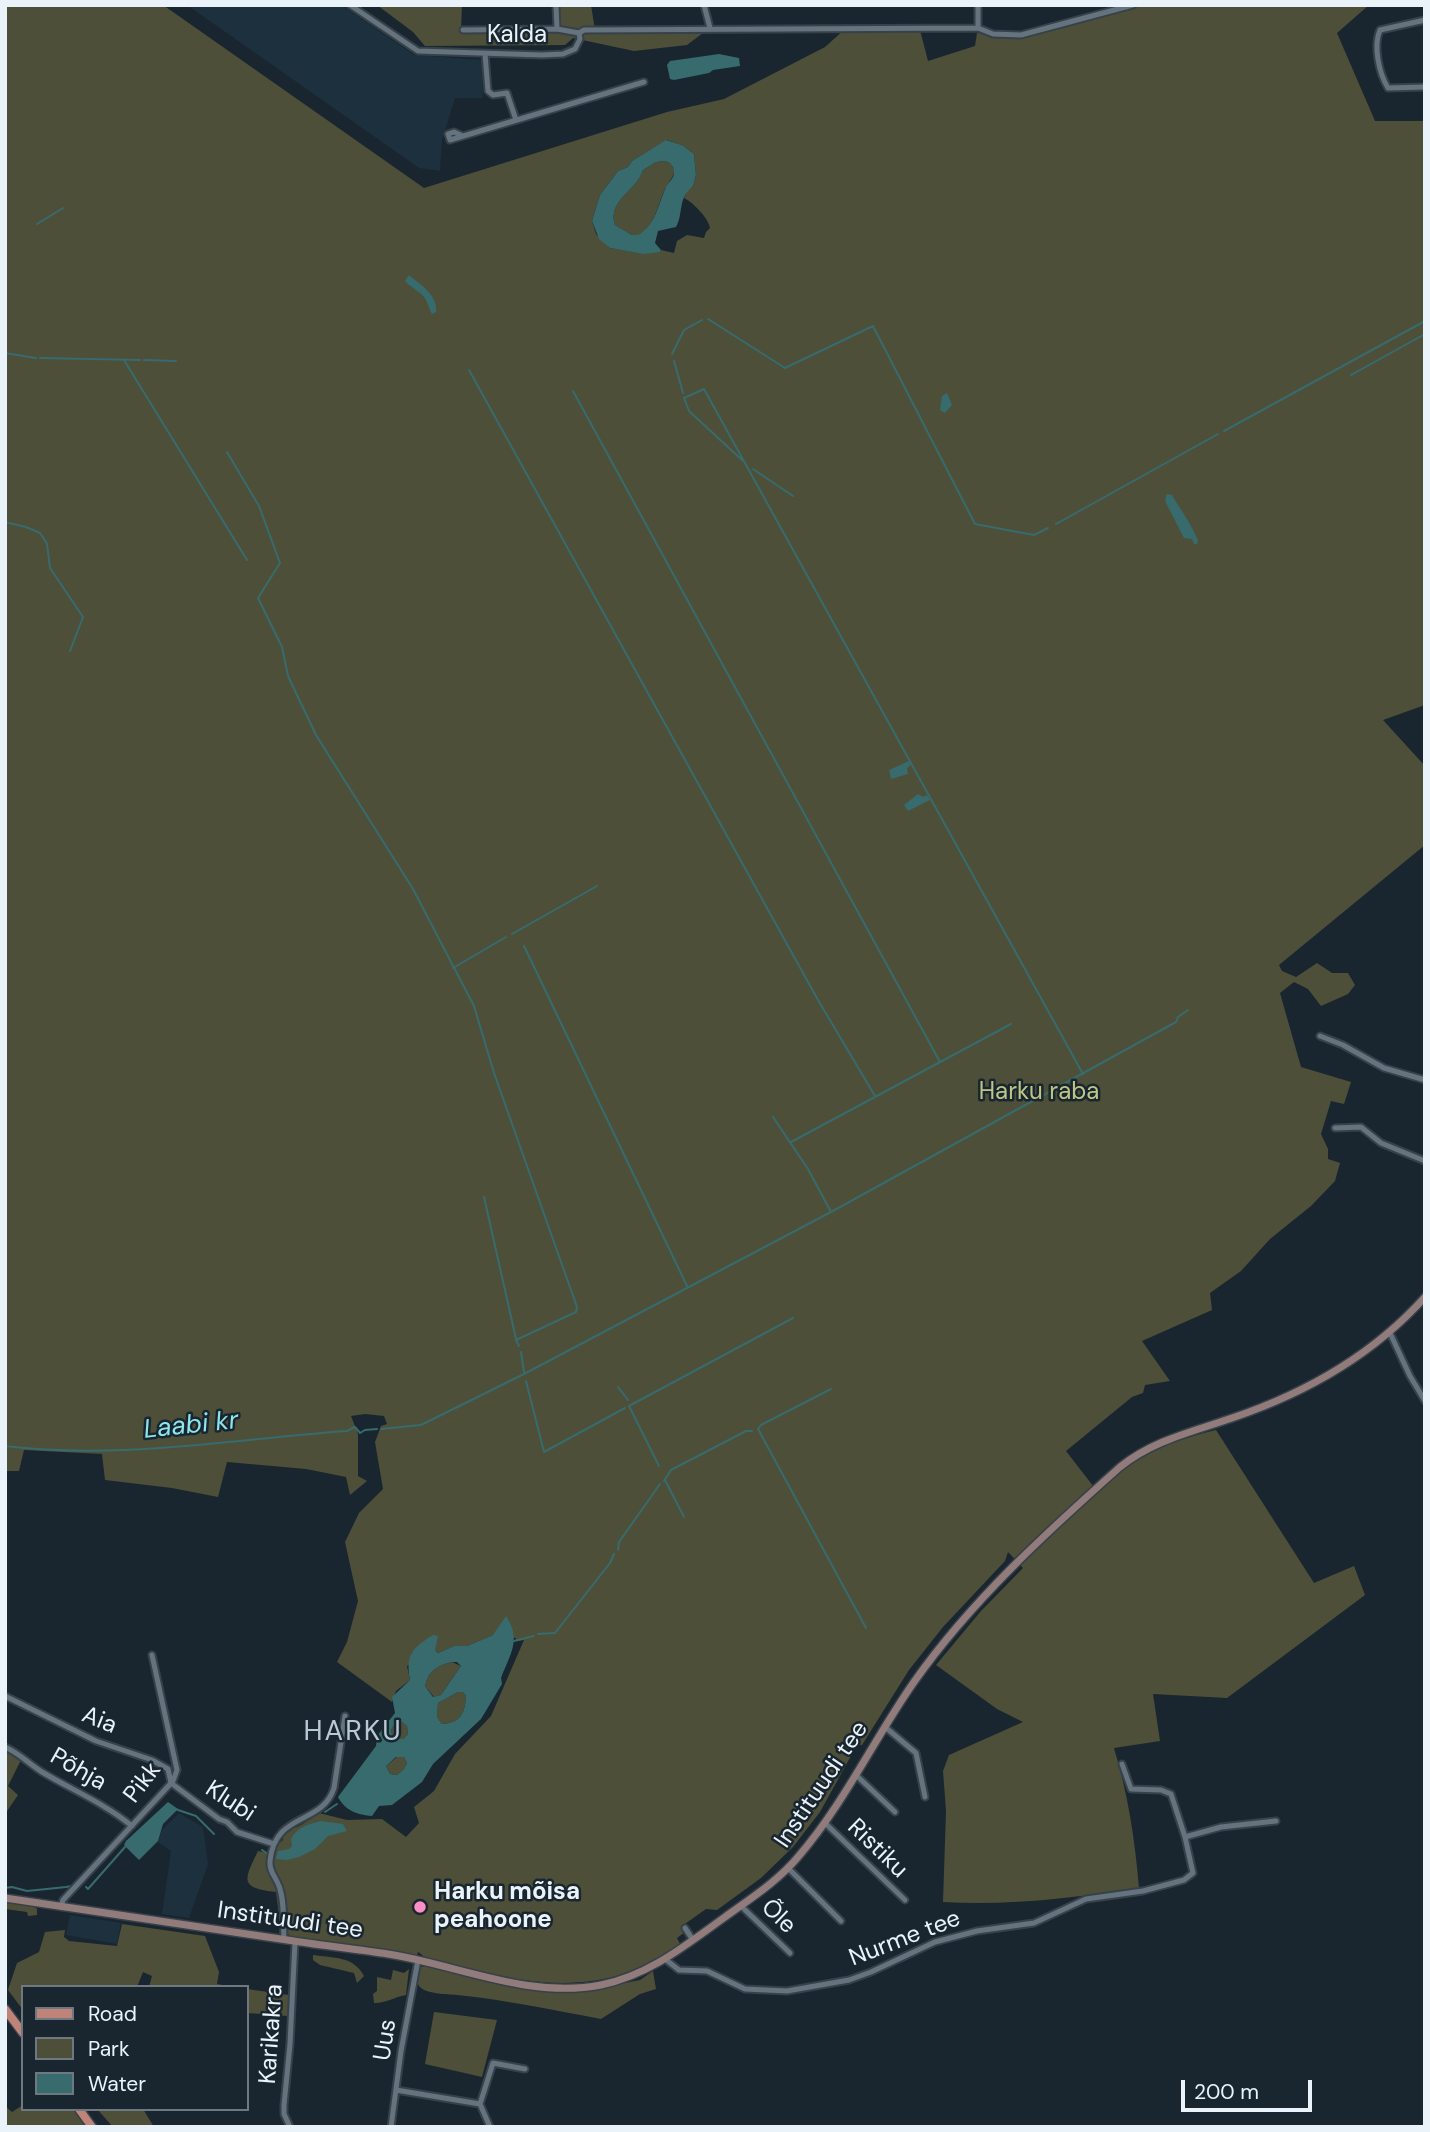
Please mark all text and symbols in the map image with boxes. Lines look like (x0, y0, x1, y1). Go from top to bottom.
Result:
street label: Kalda (487, 22, 547, 50)
park label: Harku raba (979, 1079, 1099, 1107)
water label: Laabi kr (142, 1406, 240, 1446)
street label: Aia (77, 1701, 121, 1741)
district label: HARKU (304, 1716, 402, 1750)
street label: Instituudi tee (769, 1716, 875, 1854)
street label: Põhja (45, 1742, 111, 1798)
street label: Pikk (118, 1757, 168, 1809)
street label: Klubi (200, 1775, 260, 1829)
street label: Ristiku (841, 1813, 913, 1885)
place label: Harku mõisa peahoone (434, 1879, 580, 1935)
street label: Õle (754, 1894, 802, 1940)
street label: Instituudi tee (215, 1897, 365, 1945)
marker: Harku mõisa peahoone (412, 1899, 428, 1915)
street label: Nurme tee (845, 1905, 965, 1973)
street label: Karikakra (254, 1983, 290, 2085)
legend (21, 1985, 248, 2111)
text: Road (88, 2000, 137, 2028)
street label: Uus (369, 2017, 403, 2063)
text: Park (88, 2035, 129, 2063)
scale bar (1185, 2066, 1316, 2110)
text: Water (88, 2070, 146, 2098)
text: 200 m (1194, 2078, 1259, 2106)

